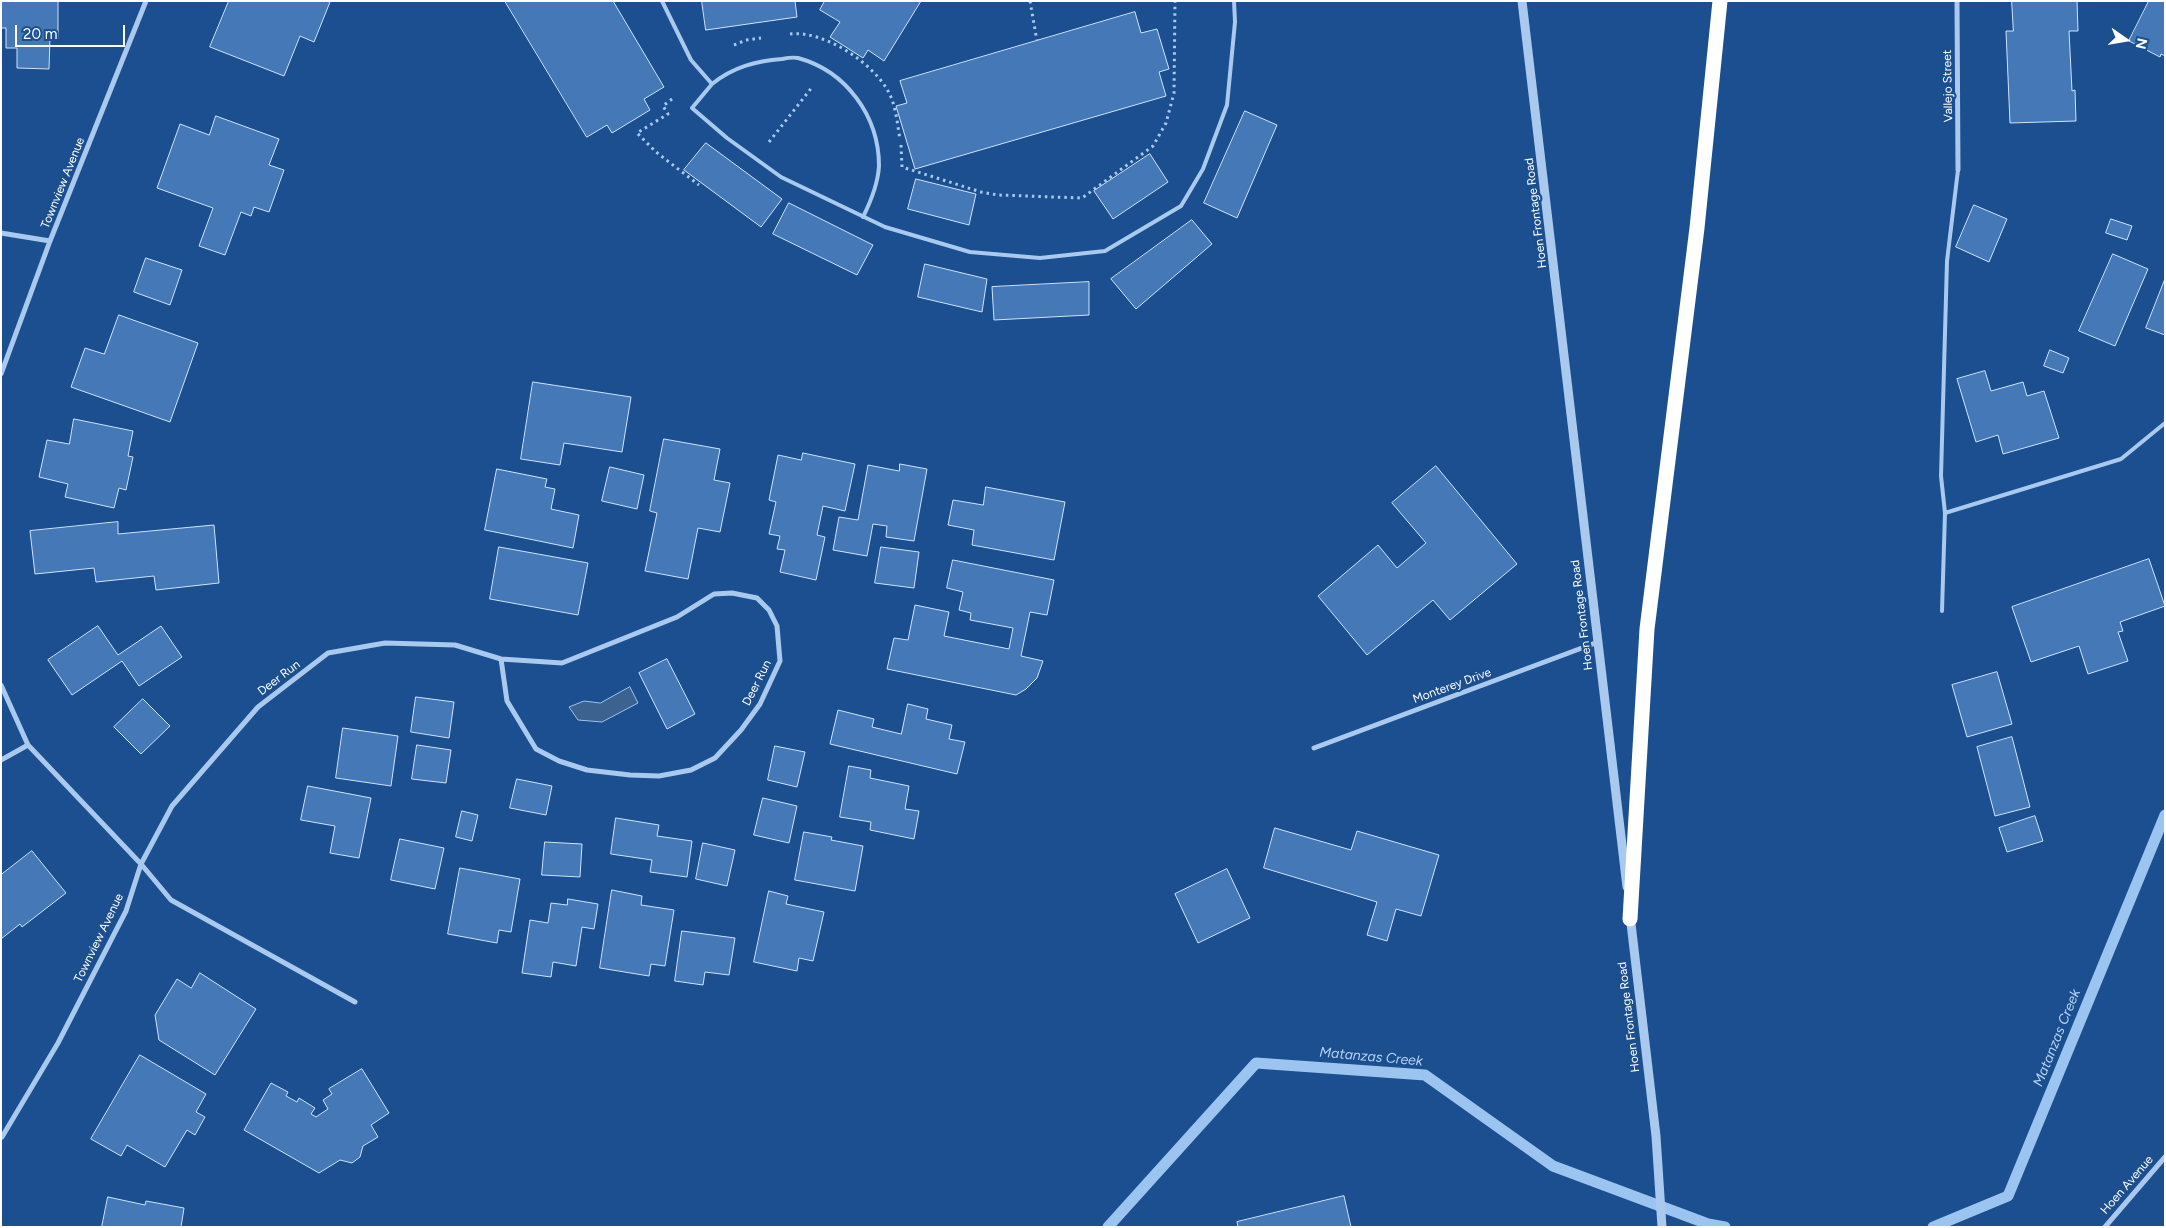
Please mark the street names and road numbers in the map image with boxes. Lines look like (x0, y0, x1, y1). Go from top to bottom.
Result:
street label: Vallejo Street (1940, 50, 1956, 122)
street label: Townview Avenue (38, 135, 88, 231)
street label: Hoen Frontage Road (1522, 157, 1550, 269)
street label: Hoen Frontage Road (1568, 559, 1596, 671)
street label: Deer Run (255, 657, 303, 699)
street label: Deer Run (739, 658, 775, 708)
street label: Monterey Drive (1411, 665, 1493, 707)
street label: Townview Avenue (71, 891, 127, 985)
street label: Hoen Frontage Road (1615, 961, 1643, 1073)
street label: Hoen Avenue (2098, 1153, 2156, 1217)

